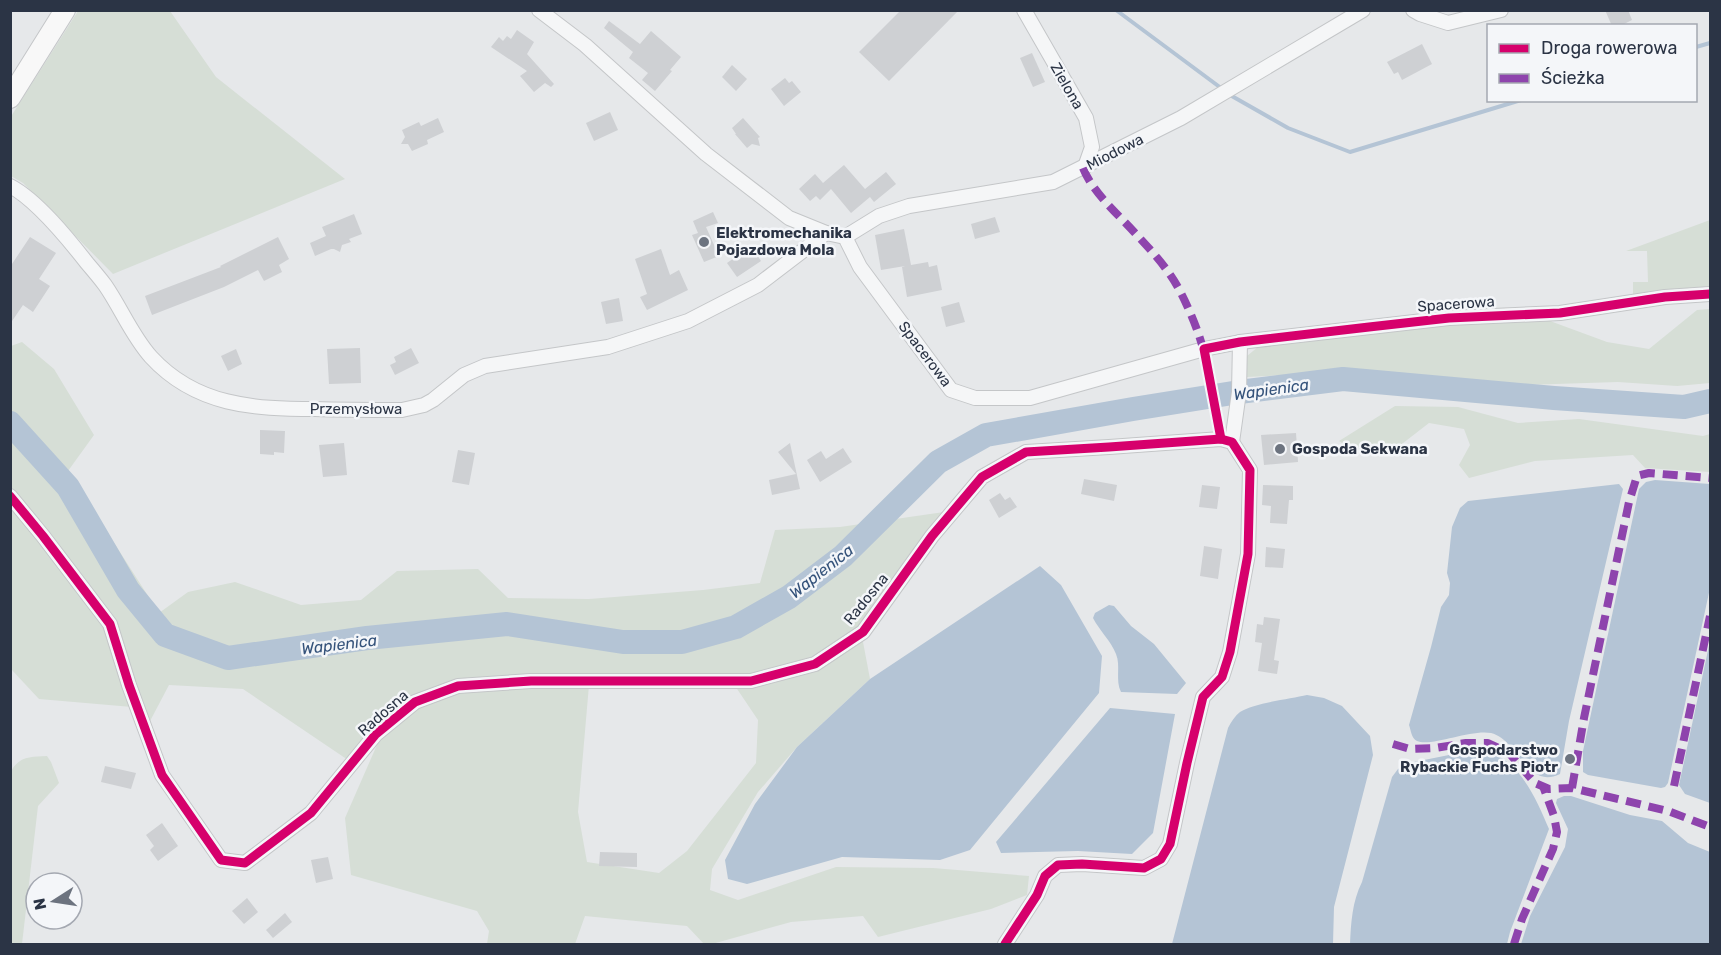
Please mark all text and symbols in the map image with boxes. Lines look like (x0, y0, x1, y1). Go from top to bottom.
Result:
legend (1487, 24, 1697, 102)
text: Droga rowerowa (1541, 37, 1677, 59)
street label: Zielona (1047, 60, 1087, 112)
text: Ścieżka (1541, 67, 1605, 89)
street label: Miodowa (1083, 130, 1147, 174)
place label: Elektromechanika Pojazdowa Mola (716, 224, 852, 259)
marker: Elektromechanika Pojazdowa Mola (697, 235, 711, 249)
street label: Spacerowa (1417, 292, 1495, 316)
street label: Spacerowa (895, 318, 955, 390)
water label: Wapienica (1232, 375, 1310, 404)
street label: Przemysłowa (310, 400, 402, 418)
place label: Gospoda Sekwana (1292, 440, 1428, 458)
marker: Gospoda Sekwana (1273, 442, 1287, 456)
water label: Wapienica (785, 540, 857, 602)
street label: Radosna (840, 570, 892, 628)
water label: Wapienica (300, 630, 378, 659)
street label: Radosna (354, 686, 412, 740)
place label: Gospodarstwo Rybackie Fuchs Piotr (1400, 741, 1558, 776)
marker: Gospodarstwo Rybackie Fuchs Piotr (1563, 752, 1577, 766)
north arrow (24, 871, 84, 931)
text: N (29, 896, 50, 912)

